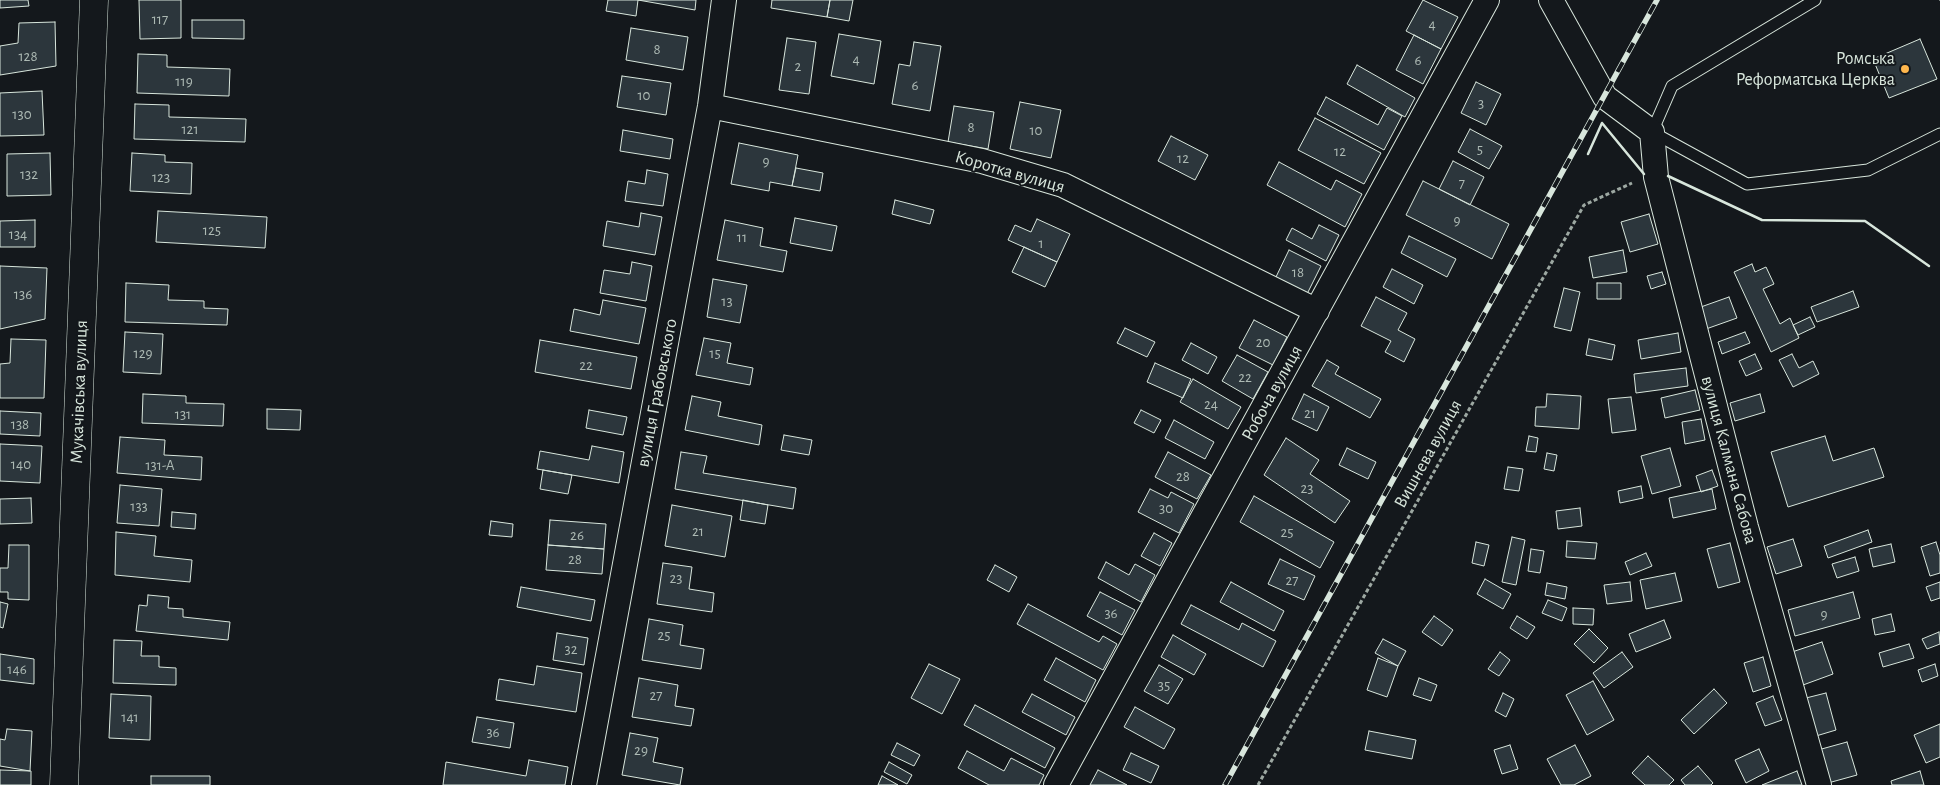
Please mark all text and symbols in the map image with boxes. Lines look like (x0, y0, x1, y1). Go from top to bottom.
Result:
house number: 117 (152, 10, 168, 28)
house number: 4 (1428, 15, 1436, 33)
house number: 8 (653, 40, 661, 58)
house number: 128 (18, 47, 38, 65)
place label: Ромська Реформатська Церква (1736, 48, 1895, 90)
house number: 4 (852, 50, 860, 68)
house number: 6 (1414, 51, 1422, 69)
house number: 2 (795, 57, 801, 75)
marker: Ромська Реформатська Церква (1899, 63, 1911, 75)
house number: 119 (175, 72, 193, 90)
house number: 6 (911, 76, 919, 94)
house number: 10 (637, 86, 651, 104)
house number: 3 (1478, 94, 1484, 112)
house number: 130 (12, 105, 32, 123)
house number: 8 (967, 118, 975, 136)
house number: 121 (181, 120, 199, 138)
house number: 10 (1029, 121, 1043, 139)
house number: 5 (1477, 140, 1483, 158)
house number: 12 (1334, 142, 1346, 160)
street label: Коротка вулиця (953, 146, 1067, 198)
house number: 12 (1177, 149, 1189, 167)
house number: 9 (762, 152, 770, 170)
house number: 132 (20, 165, 38, 183)
house number: 123 (152, 168, 170, 186)
house number: 7 (1459, 174, 1465, 192)
house number: 9 (1453, 211, 1461, 229)
house number: 125 (203, 221, 221, 239)
house number: 134 (9, 225, 27, 243)
house number: 11 (737, 228, 747, 246)
house number: 1 (1038, 234, 1044, 252)
house number: 18 (1292, 263, 1304, 281)
house number: 136 (14, 285, 32, 303)
house number: 13 (721, 292, 733, 310)
street label: вулиця Грабовського (632, 317, 682, 469)
street label: Мукачівська вулиця (66, 320, 92, 464)
house number: 20 (1256, 333, 1270, 351)
street label: Робоча вулиця (1237, 341, 1307, 445)
house number: 129 (133, 344, 153, 362)
house number: 15 (709, 344, 721, 362)
house number: 22 (579, 356, 593, 374)
house number: 22 (1238, 368, 1252, 386)
street label: вулиця Калмана Сабова (1696, 374, 1762, 546)
house number: 24 (1204, 395, 1218, 413)
street label: Вишнева вулиця (1389, 396, 1467, 512)
house number: 21 (1304, 404, 1316, 422)
house number: 131 (175, 405, 191, 423)
house number: 138 (11, 415, 29, 433)
house number: 140 (11, 455, 31, 473)
house number: 131-А (145, 456, 175, 474)
house number: 28 (1176, 467, 1190, 485)
house number: 23 (1300, 479, 1314, 497)
house number: 133 (130, 497, 148, 515)
house number: 30 (1159, 499, 1173, 517)
house number: 21 (692, 522, 704, 540)
house number: 25 (1280, 523, 1294, 541)
house number: 26 (570, 526, 584, 544)
house number: 28 (568, 550, 582, 568)
house number: 23 (669, 569, 683, 587)
house number: 27 (1285, 571, 1299, 589)
house number: 36 (1104, 604, 1118, 622)
house number: 9 (1820, 605, 1828, 623)
house number: 25 (657, 626, 671, 644)
house number: 32 (564, 640, 578, 658)
house number: 146 (7, 660, 27, 678)
house number: 35 (1158, 676, 1170, 694)
house number: 27 (649, 686, 663, 704)
house number: 141 (121, 708, 139, 726)
house number: 36 (486, 723, 500, 741)
house number: 29 (634, 741, 648, 759)

